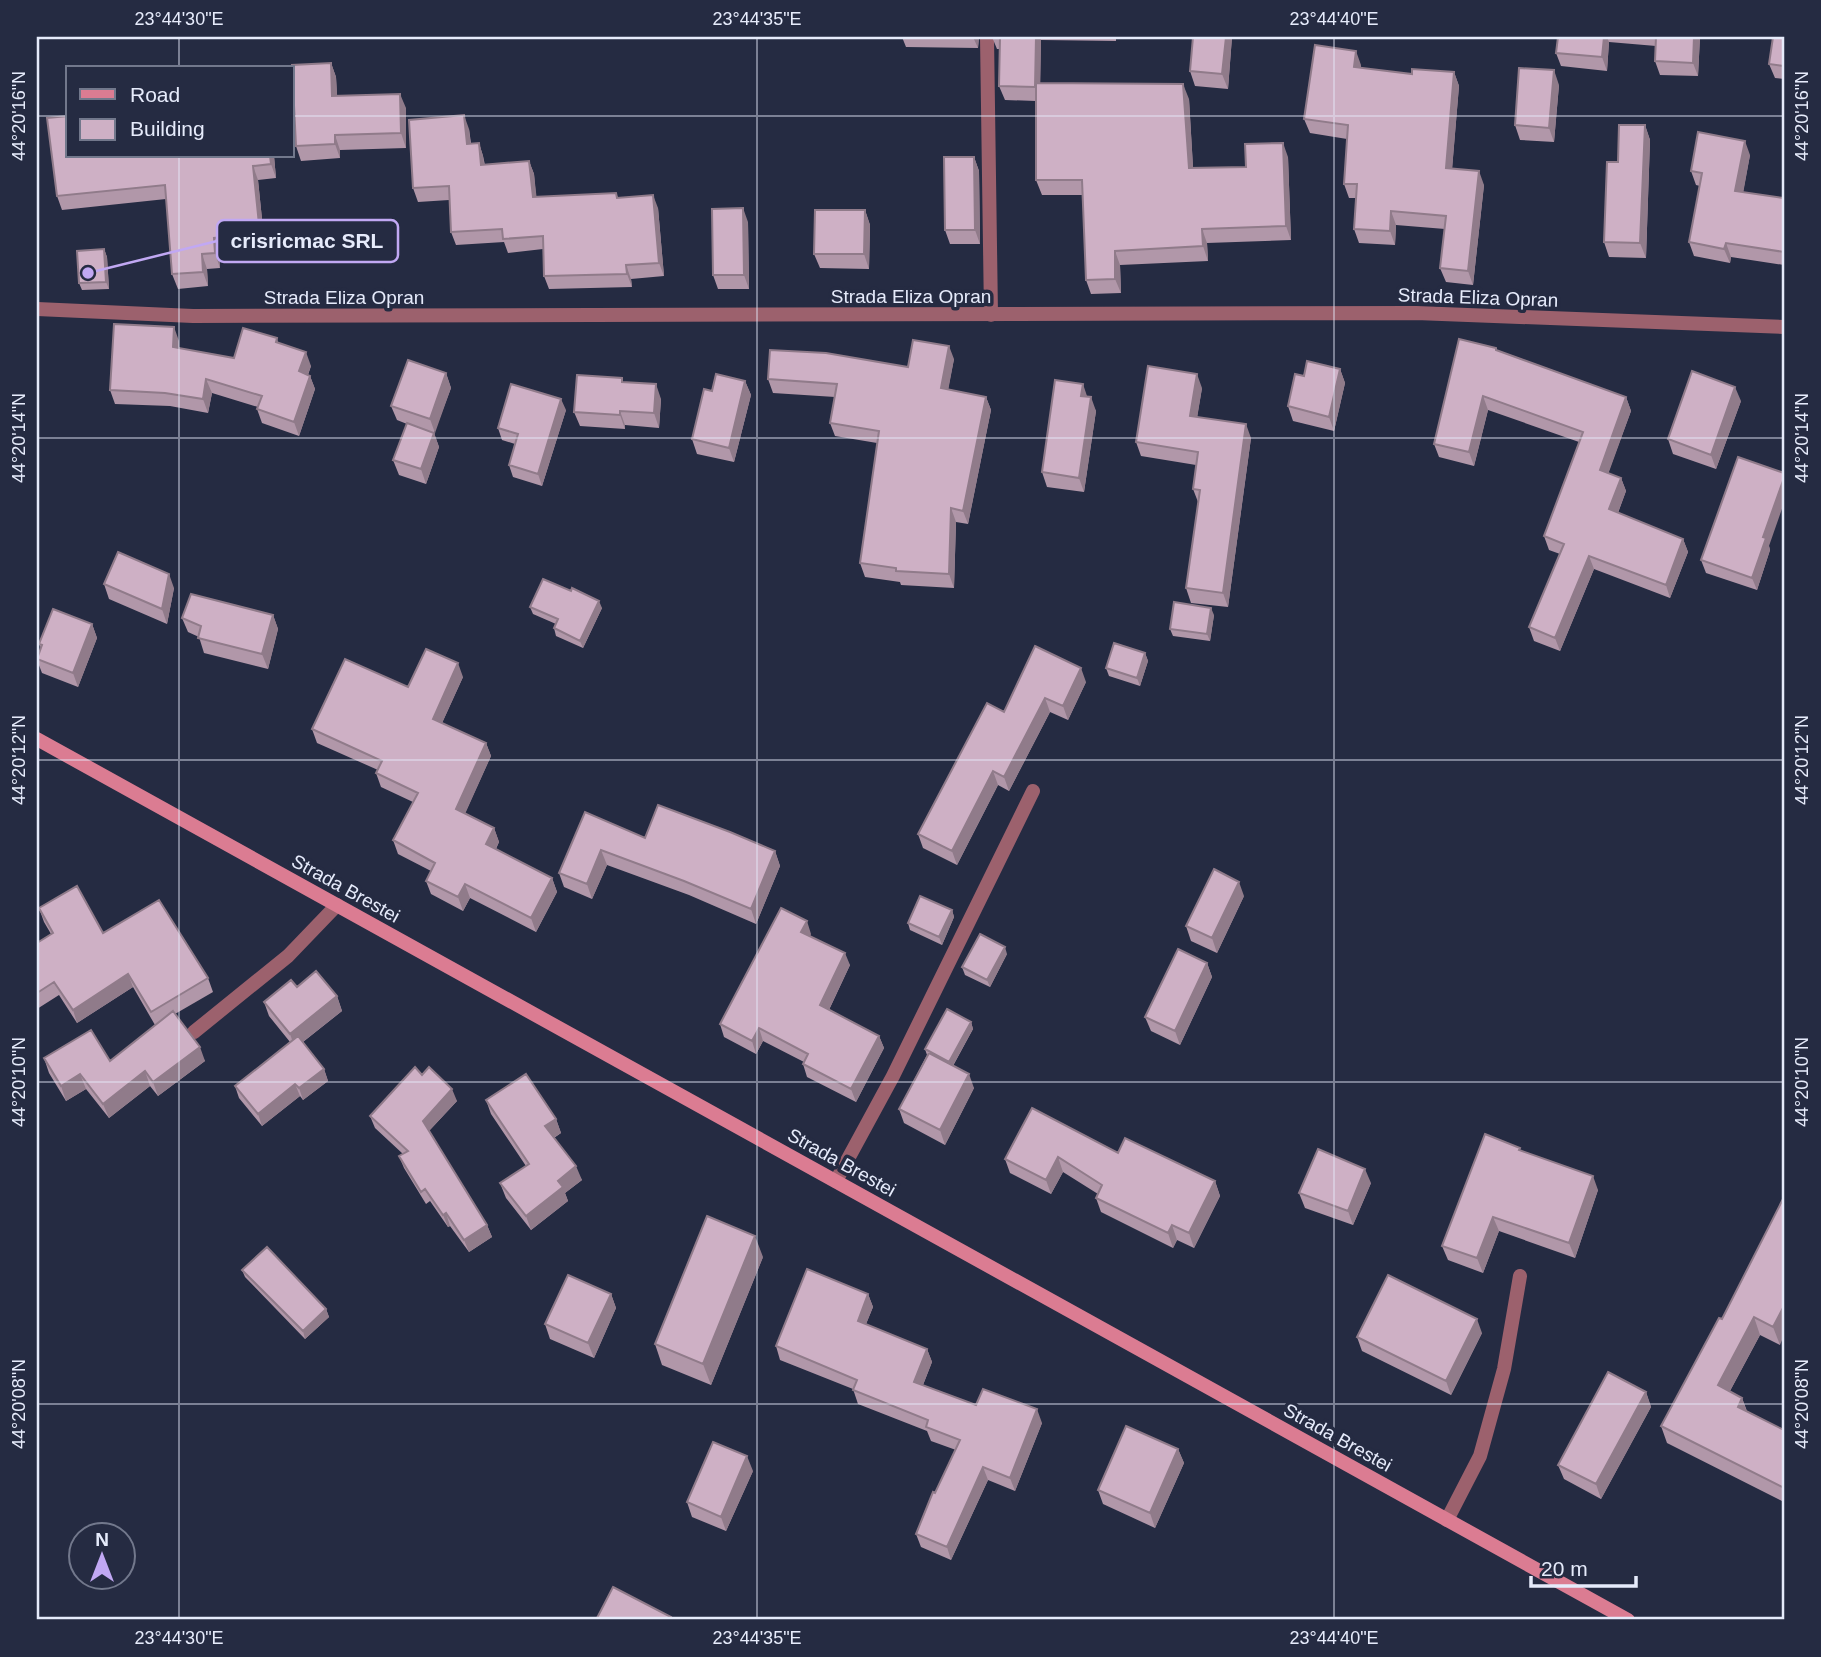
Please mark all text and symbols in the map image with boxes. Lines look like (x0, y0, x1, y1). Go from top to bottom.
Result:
text: 23°44'30"E (134, 9, 224, 29)
text: 23°44'35"E (712, 9, 802, 29)
text: 23°44'40"E (1289, 9, 1379, 29)
legend (66, 66, 294, 158)
text: 44°20'16"N (9, 71, 29, 161)
text: 44°20'16"N (1792, 71, 1812, 161)
text: Road (130, 83, 180, 106)
text: Building (130, 117, 205, 140)
callout: crisricmac SRL (217, 220, 398, 262)
text: crisricmac SRL (231, 229, 384, 252)
street label: Strada Eliza Opran (1397, 284, 1559, 311)
street label: Strada Eliza Opran (831, 286, 991, 307)
street label: Strada Eliza Opran (264, 287, 424, 308)
text: 44°20'14"N (9, 393, 29, 483)
text: 44°20'14"N (1792, 393, 1812, 483)
text: 44°20'12"N (9, 715, 29, 805)
text: 44°20'12"N (1792, 715, 1812, 805)
street label: Strada Brestei (288, 850, 404, 927)
text: 44°20'10"N (9, 1037, 29, 1127)
text: 44°20'10"N (1792, 1037, 1812, 1127)
street label: Strada Brestei (784, 1124, 900, 1201)
text: 44°20'08"N (9, 1359, 29, 1449)
text: 44°20'08"N (1792, 1359, 1812, 1449)
street label: Strada Brestei (1280, 1399, 1396, 1476)
north arrow (66, 1520, 136, 1590)
text: N (95, 1529, 109, 1550)
scale bar (1531, 1545, 1636, 1589)
text: 20 m (1541, 1557, 1588, 1580)
text: 23°44'30"E (134, 1628, 224, 1648)
text: 23°44'35"E (712, 1628, 802, 1648)
text: 23°44'40"E (1289, 1628, 1379, 1648)

